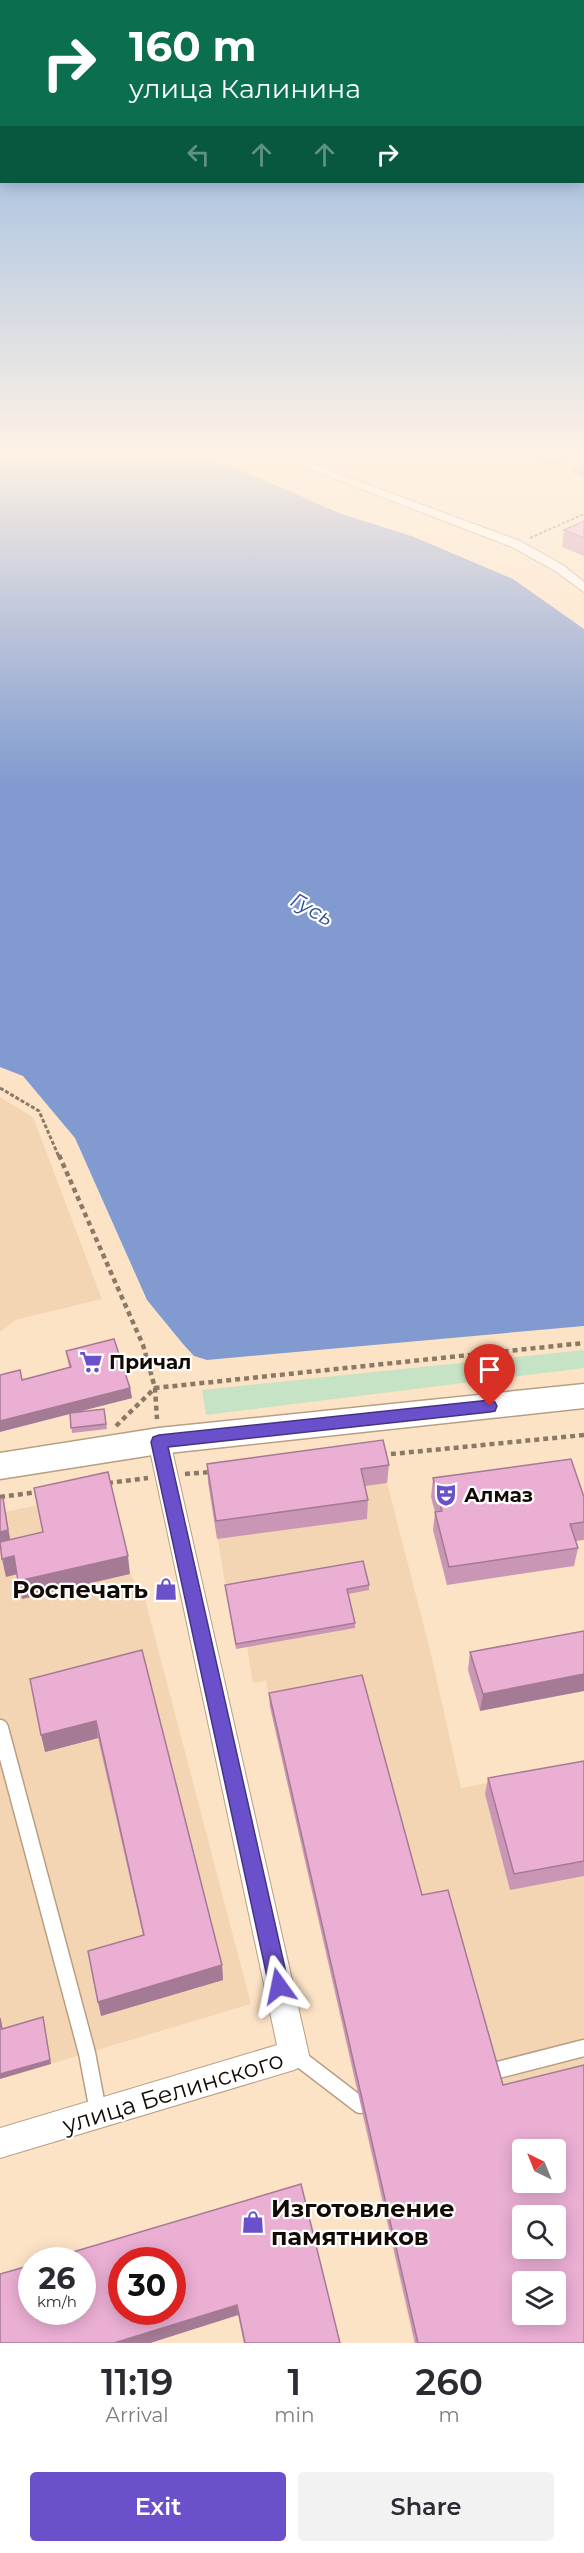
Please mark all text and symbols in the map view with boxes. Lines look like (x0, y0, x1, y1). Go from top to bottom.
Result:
text: 160 m (129, 20, 257, 72)
icon: right (30, 24, 108, 102)
text: улица Калинина (129, 72, 361, 105)
icon: left (182, 138, 215, 171)
icon: ahead (245, 138, 278, 171)
icon: ahead (308, 138, 341, 171)
icon: right (371, 138, 404, 171)
water label: Гусь (286, 887, 338, 931)
pin (464, 1344, 515, 1406)
supermarket icon: Причал (78, 1349, 104, 1375)
place label: Причал (109, 1350, 191, 1374)
icon: arrive (473, 1353, 506, 1386)
theatre icon: Алмаз (433, 1482, 459, 1508)
place label: Алмаз (464, 1483, 533, 1507)
place label: Роспечать (12, 1575, 148, 1604)
shop icon: Роспечать (153, 1576, 179, 1602)
position arrow (247, 1954, 311, 2018)
street label: улица Белинского (58, 2045, 287, 2140)
north arrow (512, 2139, 566, 2193)
map controls (512, 2139, 566, 2325)
place label: Изготовление памятников (271, 2194, 455, 2251)
button: search (512, 2205, 566, 2259)
shop icon: Изготовление памятников (240, 2209, 266, 2235)
speed limit sign: 30 (108, 2247, 186, 2325)
text: 26 (39, 2260, 75, 2297)
button: layers (512, 2271, 566, 2325)
text: km/h (37, 2292, 77, 2311)
text: 11:19 (101, 2360, 173, 2404)
text: 1 (288, 2360, 301, 2404)
text: 260 (415, 2360, 483, 2404)
text: Arrival (106, 2403, 169, 2427)
text: min (274, 2403, 314, 2427)
text: m (439, 2403, 460, 2427)
button: Exit (30, 2472, 286, 2541)
button: Share (298, 2472, 554, 2541)

